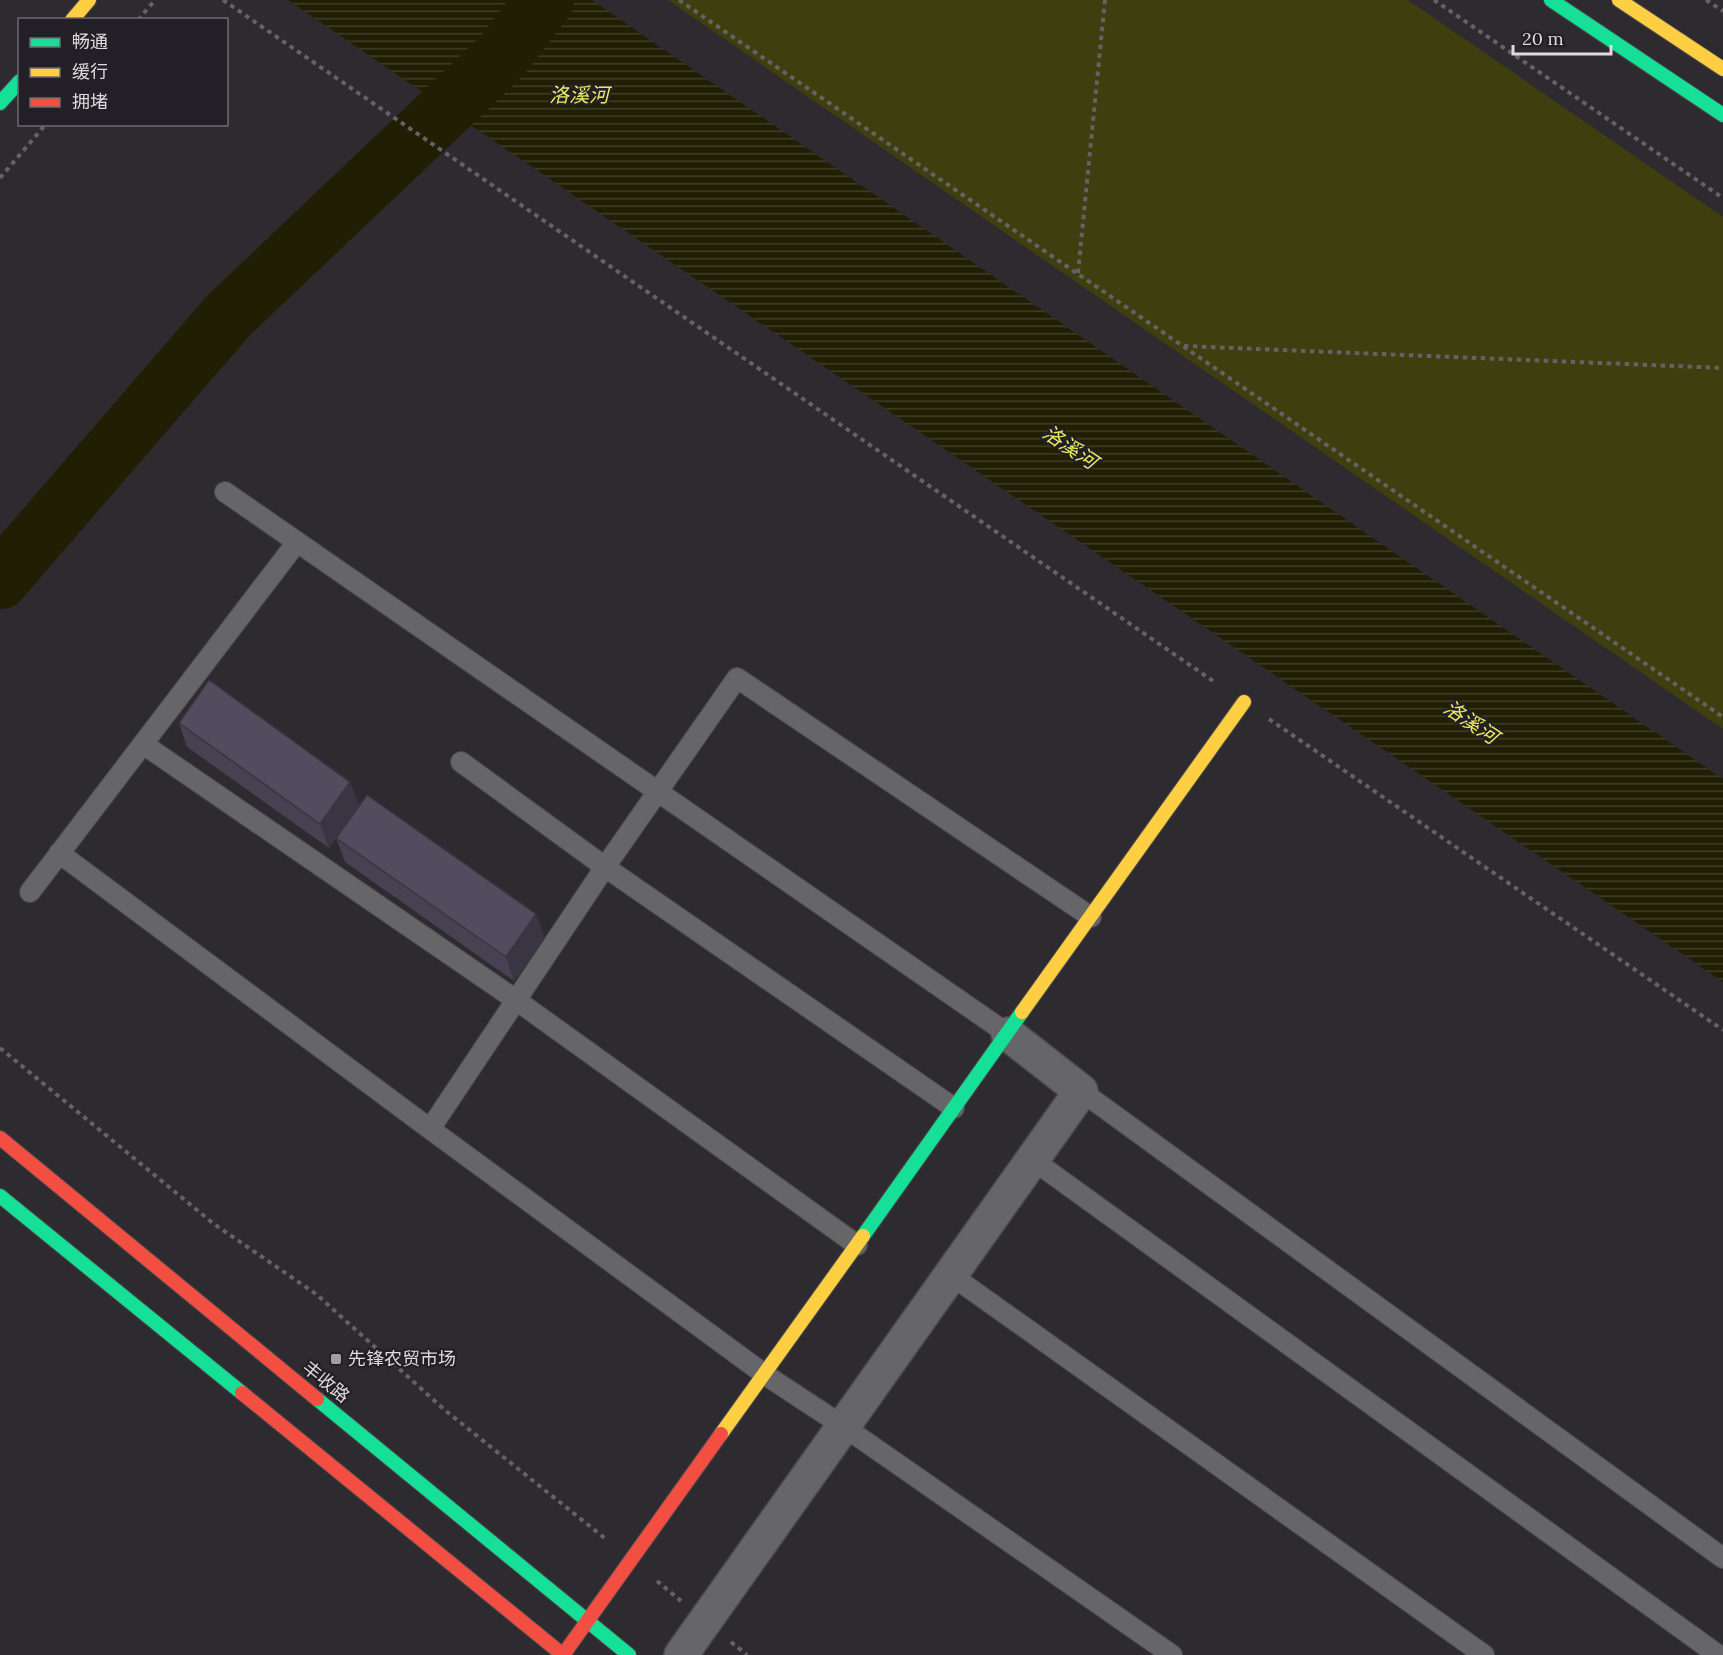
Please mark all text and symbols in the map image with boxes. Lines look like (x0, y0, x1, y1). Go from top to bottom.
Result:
legend (18, 18, 228, 126)
scale bar (1513, 18, 1610, 56)
text: 20 m (1522, 27, 1564, 50)
text: 畅通 (72, 30, 108, 53)
text: 缓行 (72, 60, 108, 83)
water label: 洛溪河 (549, 82, 613, 107)
text: 拥堵 (72, 90, 108, 113)
water label: 洛溪河 (1038, 419, 1105, 476)
water label: 洛溪河 (1439, 694, 1506, 751)
place label: 先锋农贸市场 (348, 1347, 456, 1370)
marker: 先锋农贸市场 (329, 1352, 343, 1366)
street label: 丰收路 (298, 1356, 355, 1408)

